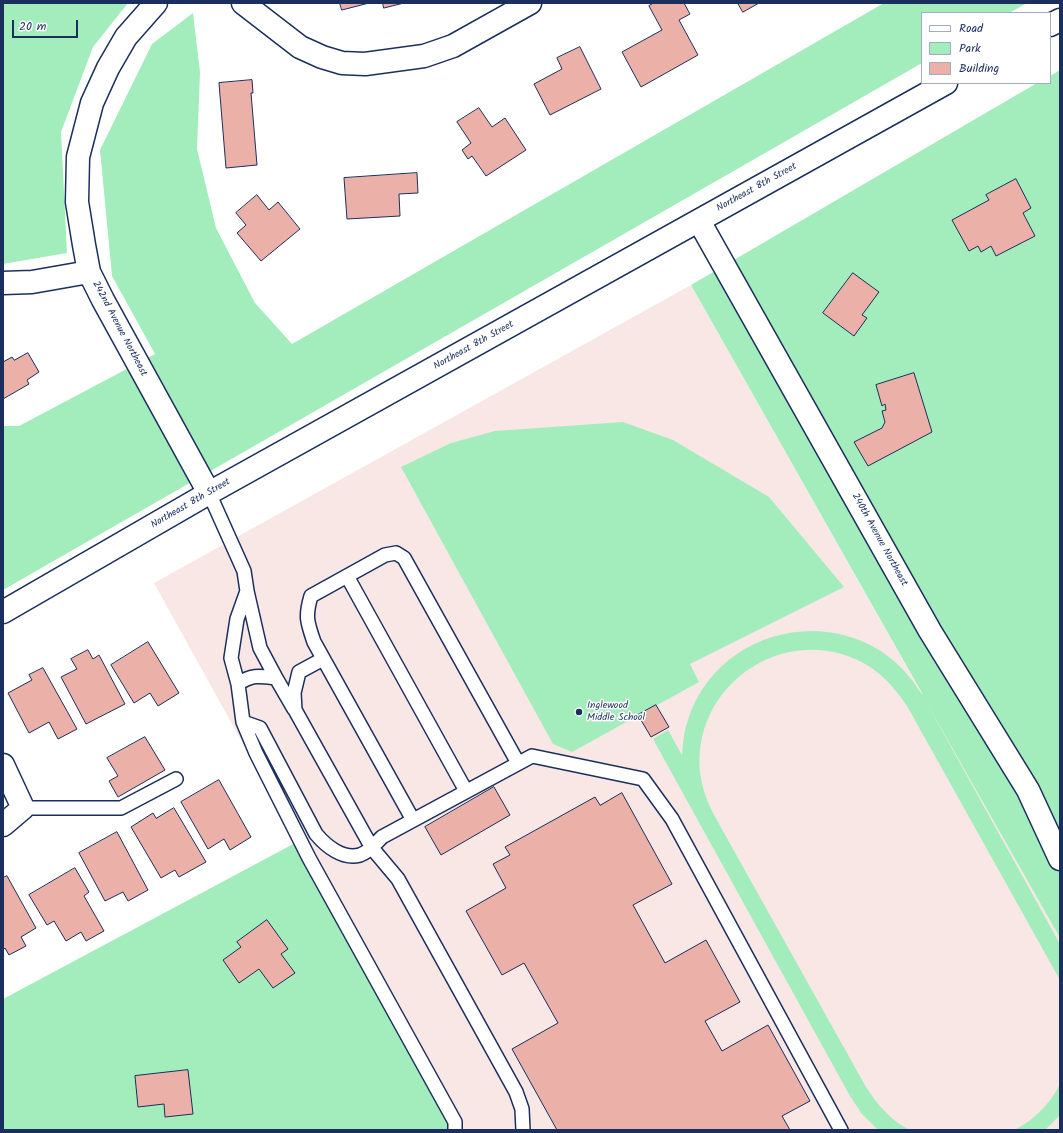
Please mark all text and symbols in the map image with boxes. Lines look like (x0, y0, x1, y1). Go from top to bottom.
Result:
scale bar (14, 12, 80, 38)
legend (921, 12, 1051, 84)
text: 20 m (19, 17, 46, 36)
text: Road (959, 19, 983, 38)
text: Park (959, 39, 981, 58)
text: Building (959, 59, 999, 78)
street label: Northeast 8th Street (715, 161, 799, 215)
street label: 242nd Avenue Northeast (89, 279, 149, 379)
street label: Northeast 8th Street (432, 319, 516, 373)
street label: Northeast 8th Street (149, 476, 233, 532)
street label: 240th Avenue Northeast (849, 492, 909, 588)
place label: Inglewood Middle School (587, 700, 645, 724)
marker: Inglewood Middle School (574, 707, 584, 717)

